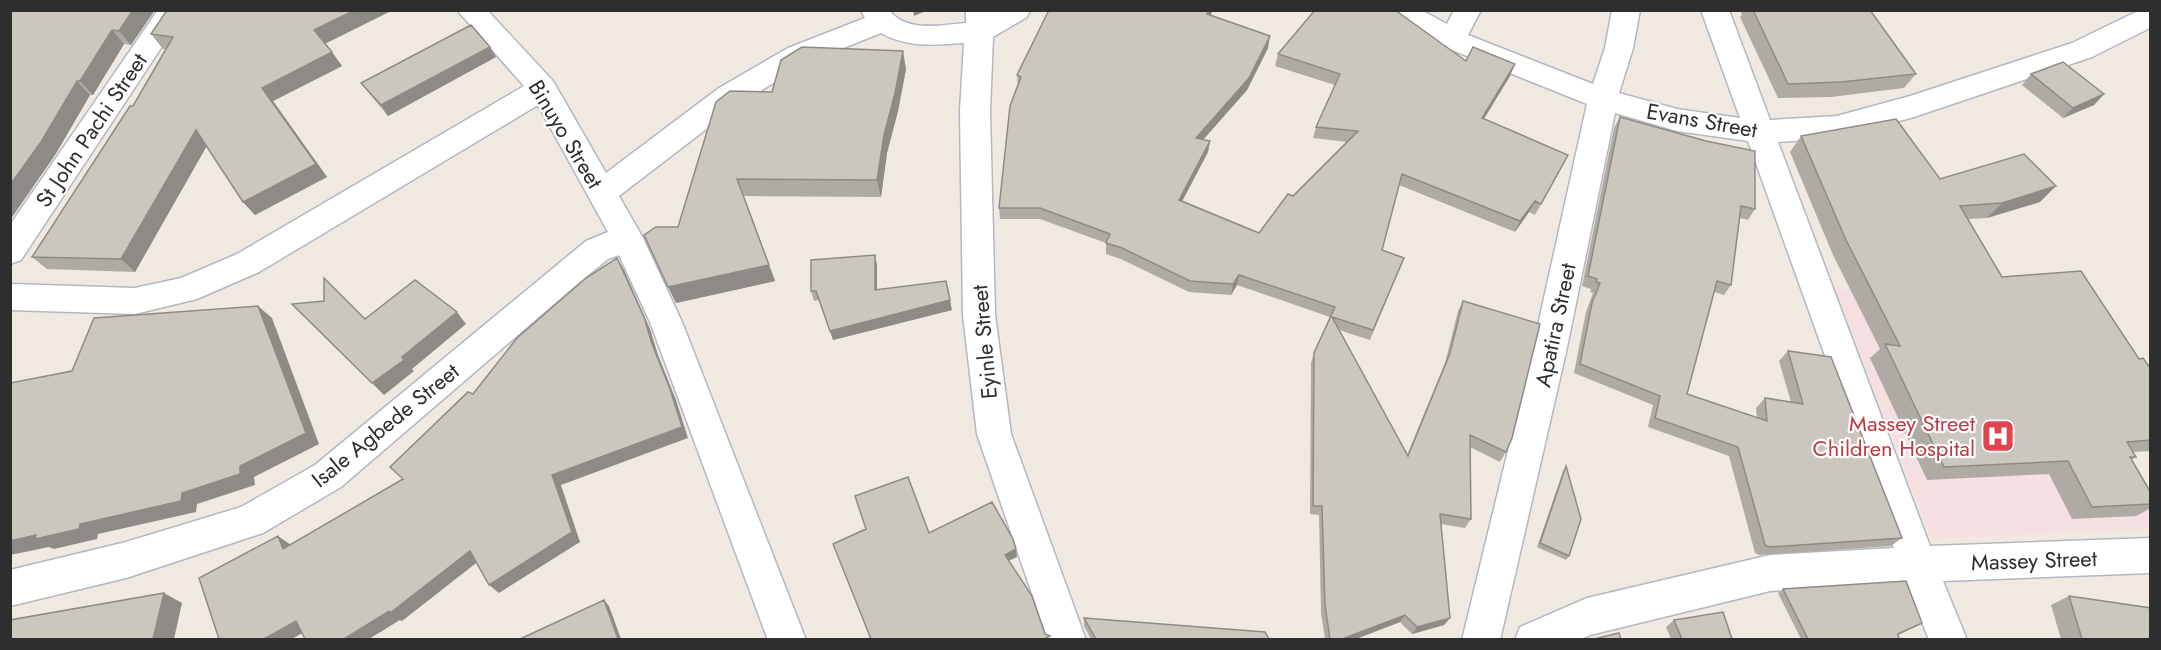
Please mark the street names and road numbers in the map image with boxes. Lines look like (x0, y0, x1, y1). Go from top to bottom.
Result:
street label: St John Pachi Street (27, 46, 155, 213)
street label: Binuyo Street (521, 74, 611, 195)
street label: Evans Street (1644, 95, 1761, 146)
street label: Apatira Street (1526, 259, 1584, 390)
street label: Eyinle Street (963, 283, 1005, 400)
street label: Isale Agbede Street (304, 355, 466, 495)
street label: Massey Street (1971, 542, 2098, 578)

